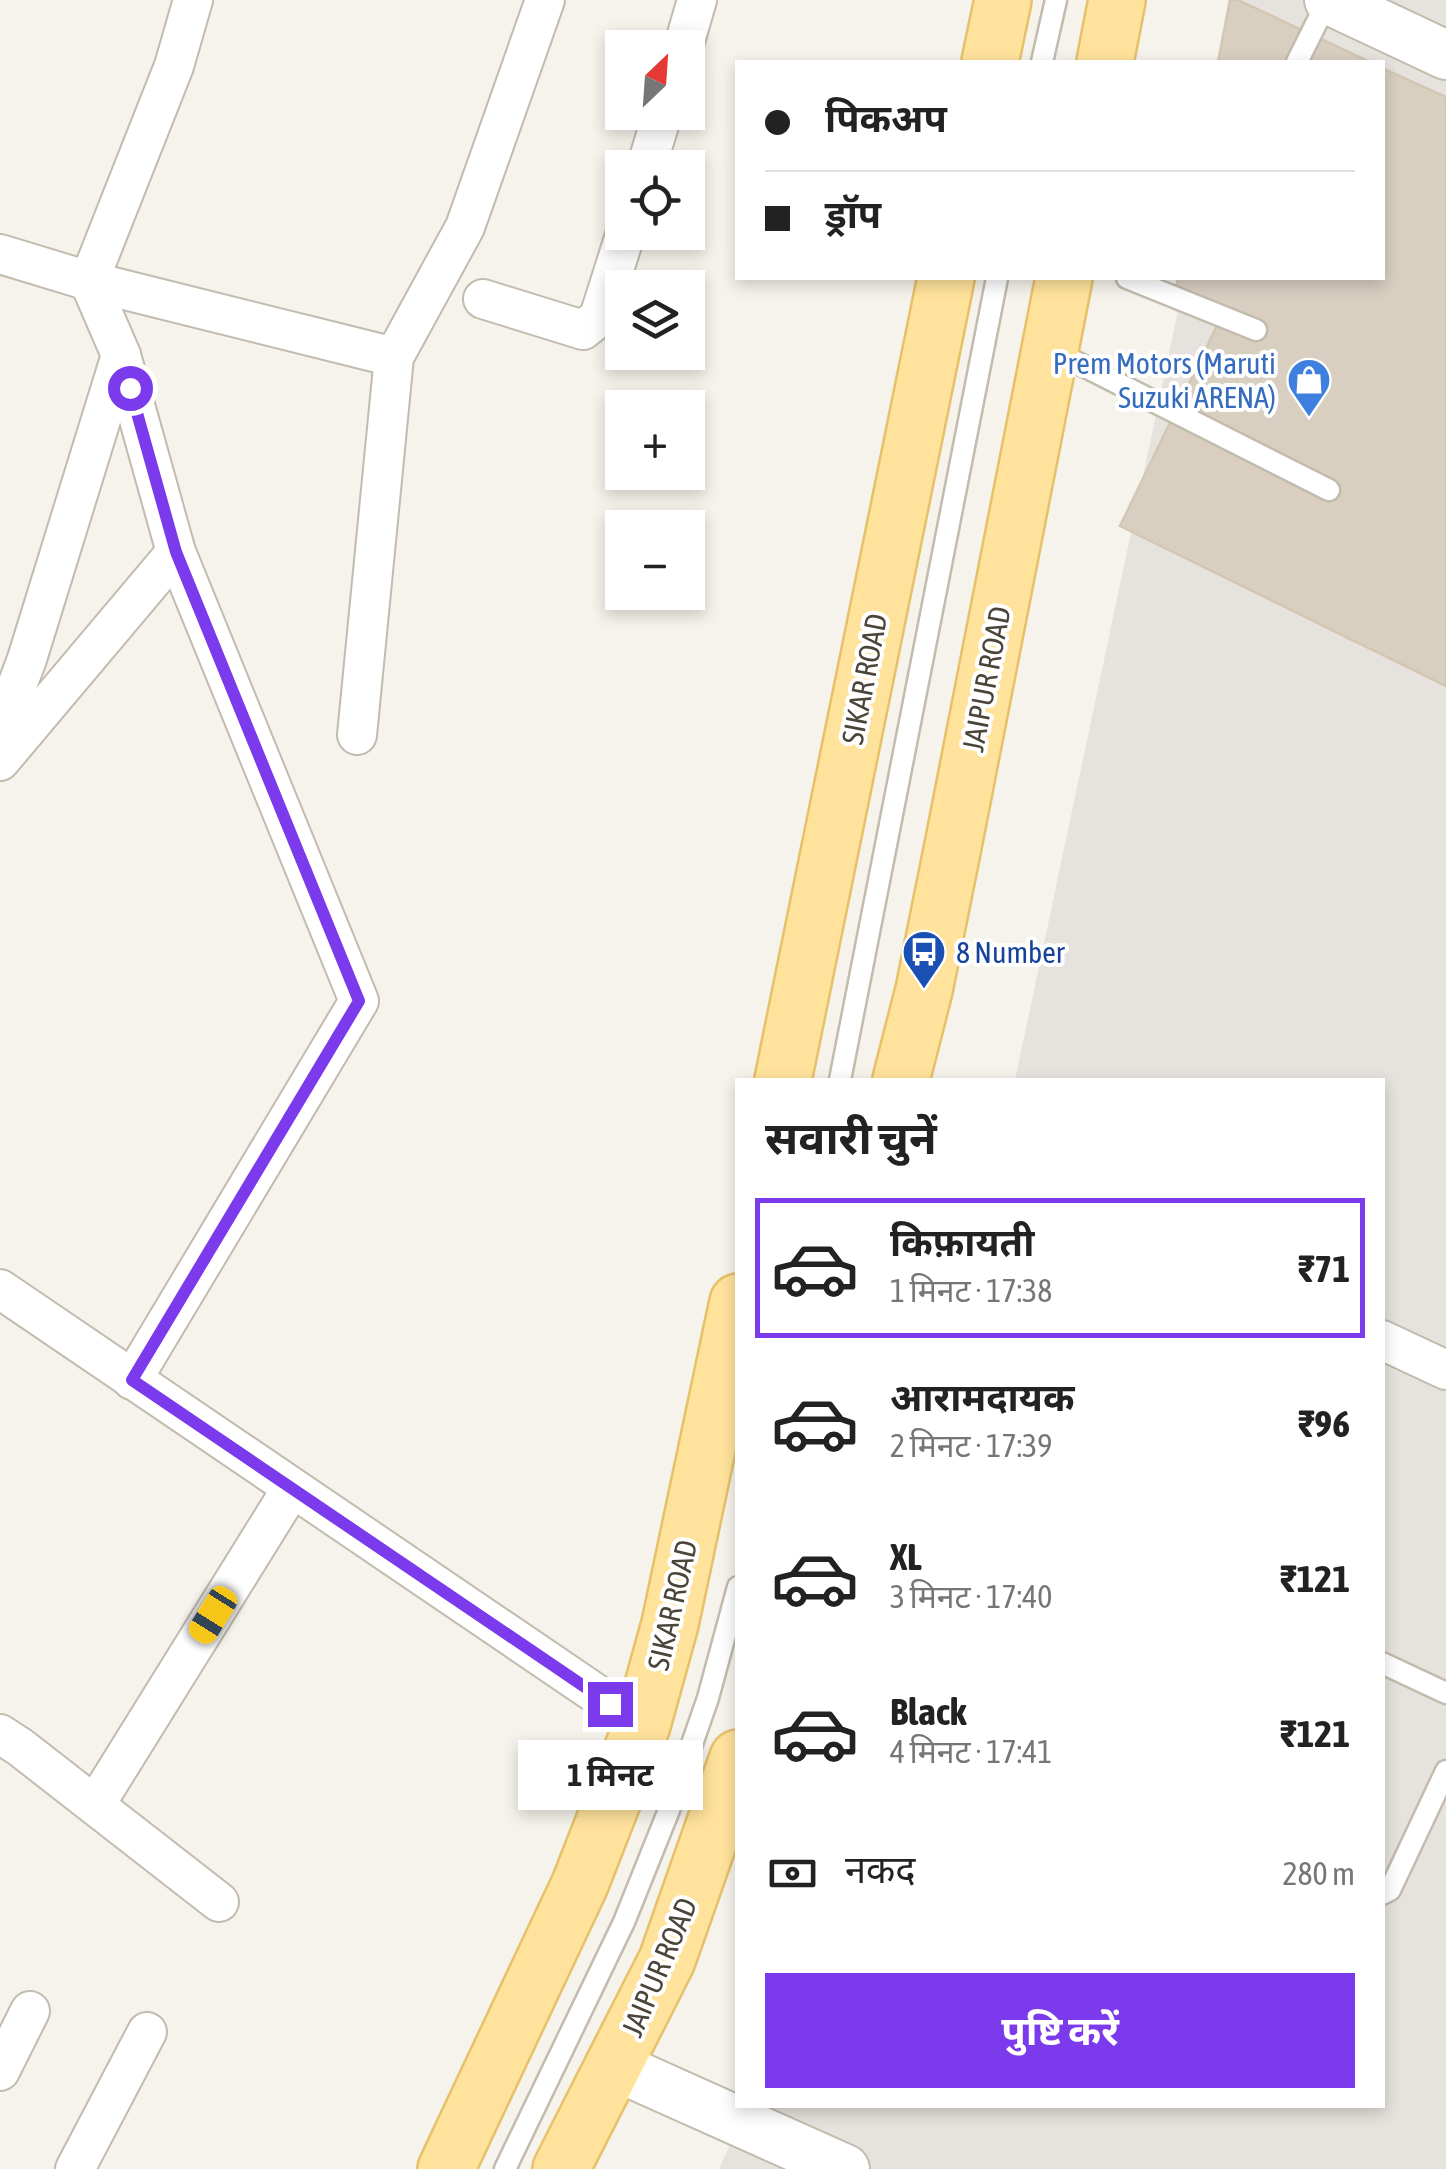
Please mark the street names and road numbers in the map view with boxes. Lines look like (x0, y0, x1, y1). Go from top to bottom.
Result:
street label: JAIPUR ROAD (955, 604, 1017, 754)
street label: SIKAR ROAD (835, 611, 893, 747)
street label: SIKAR ROAD (641, 1537, 703, 1673)
street label: JAIPUR ROAD (615, 1893, 703, 2041)

